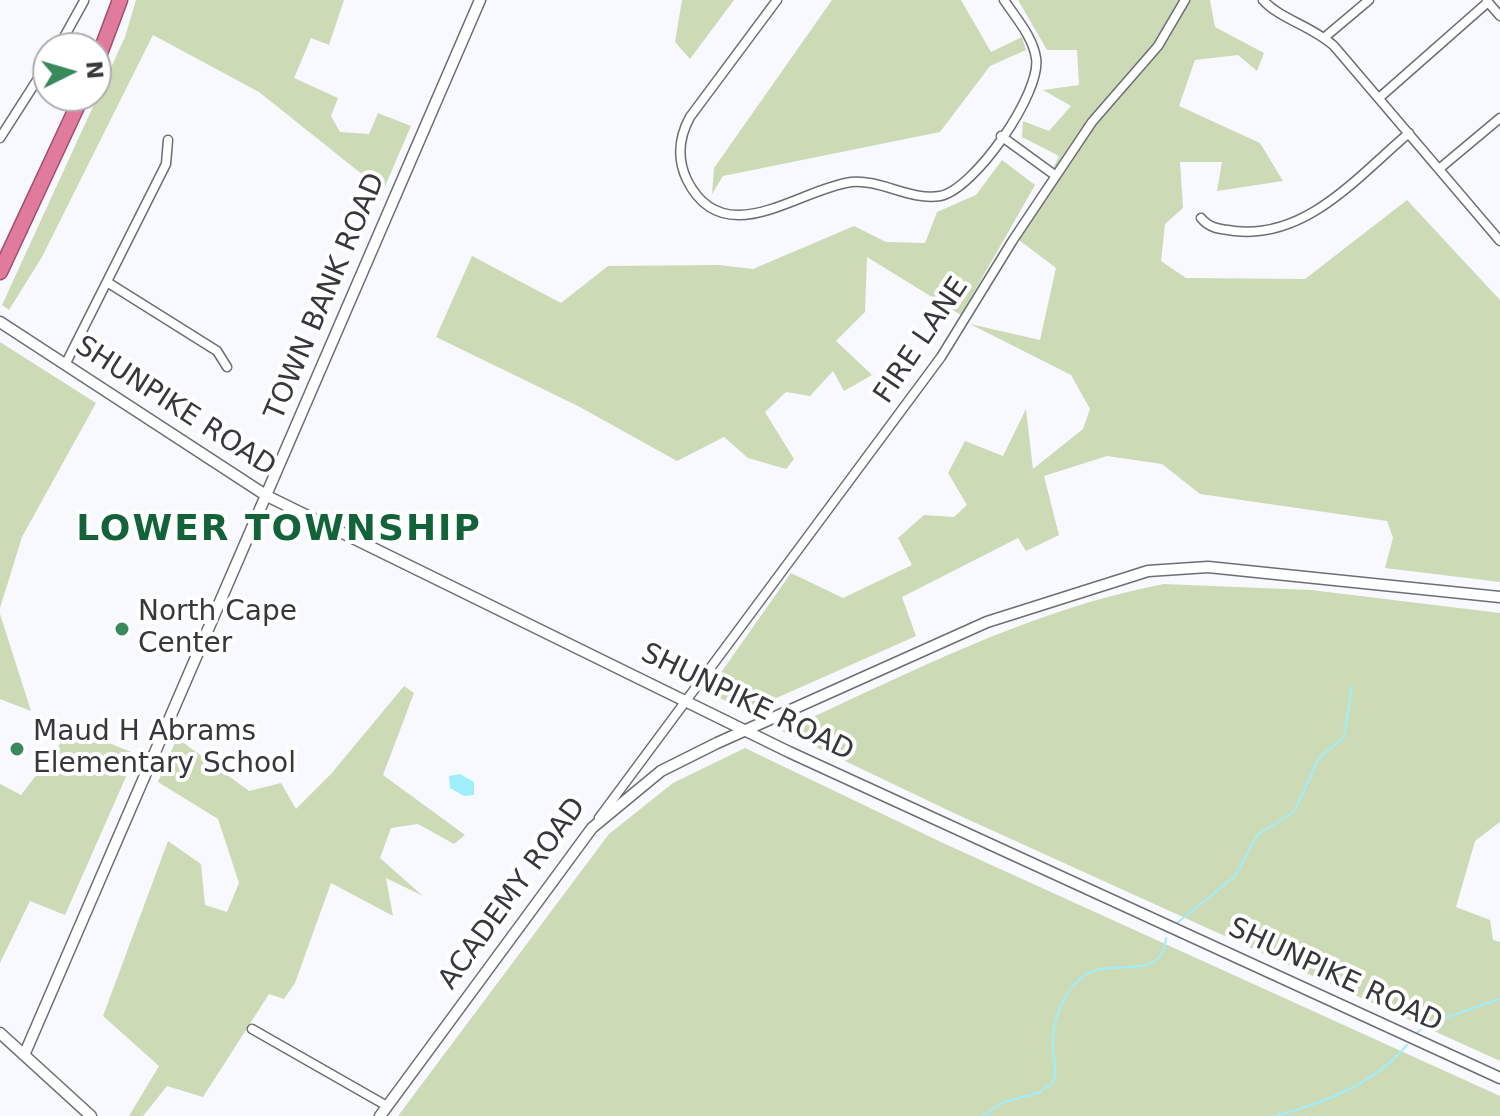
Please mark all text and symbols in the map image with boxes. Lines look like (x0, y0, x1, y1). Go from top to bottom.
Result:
north arrow (32, 32, 112, 112)
text: N (81, 60, 108, 80)
street label: TOWN BANK ROAD (259, 168, 393, 426)
street label: FIRE LANE (868, 272, 976, 410)
street label: SHUNPIKE ROAD (69, 330, 281, 484)
district label: LOWER TOWNSHIP (76, 509, 482, 553)
place label: North Cape Center (138, 596, 297, 662)
marker: North Cape Center (113, 620, 131, 638)
street label: SHUNPIKE ROAD (635, 637, 859, 769)
place label: Maud H Abrams Elementary School (33, 716, 296, 782)
marker: Maud H Abrams Elementary School (8, 740, 26, 758)
street label: ACADEMY ROAD (432, 792, 594, 996)
street label: SHUNPIKE ROAD (1223, 912, 1447, 1040)

